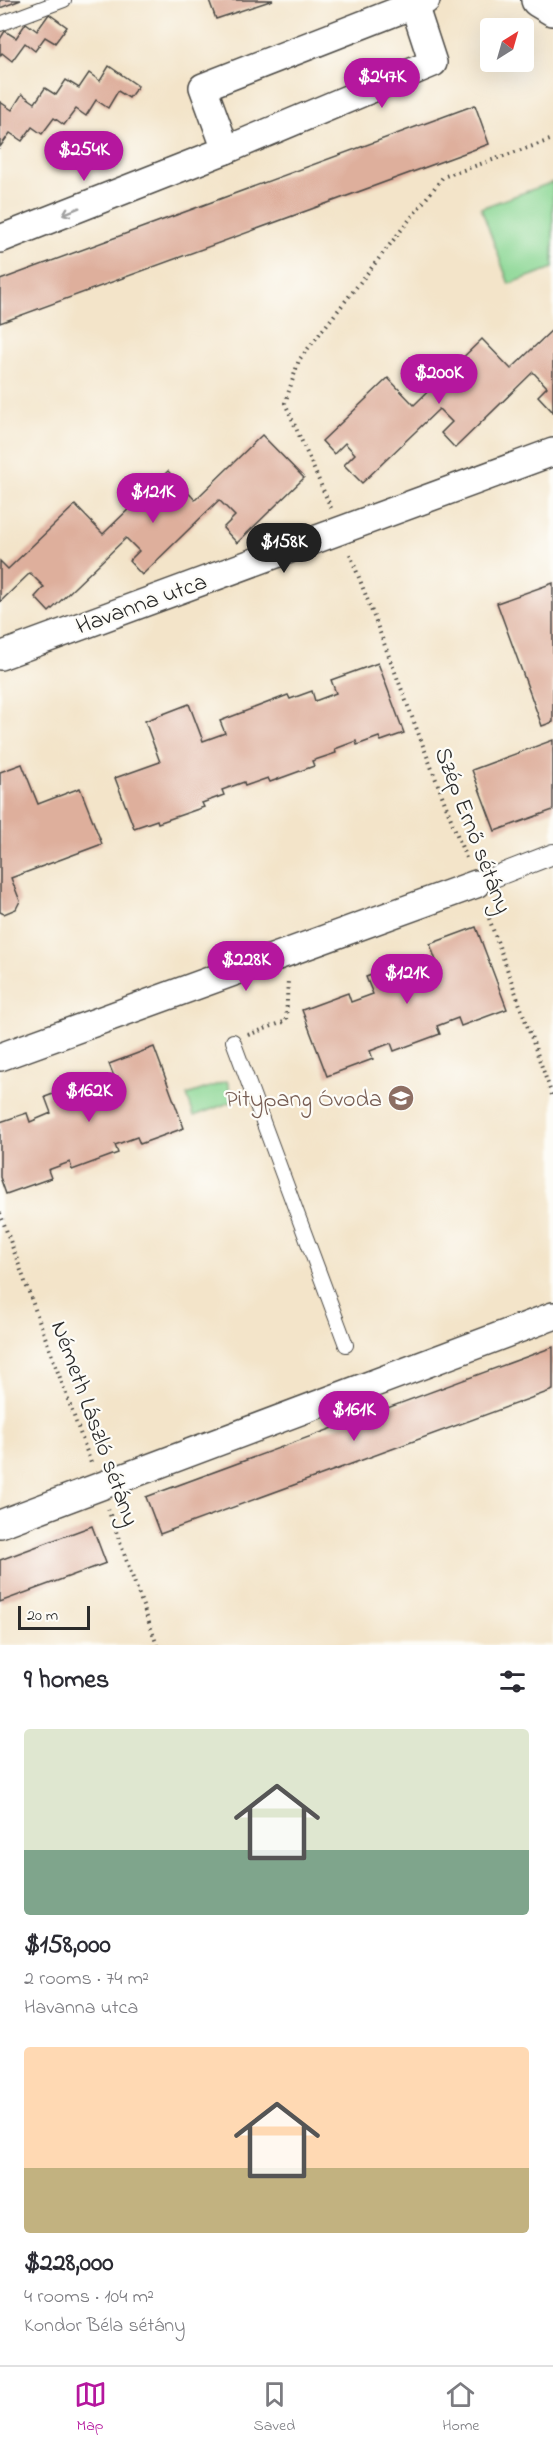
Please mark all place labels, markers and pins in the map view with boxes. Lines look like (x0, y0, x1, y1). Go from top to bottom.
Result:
pin: $247K (340, 58, 424, 109)
pin: $254K (42, 131, 126, 182)
pin: $200K (397, 354, 481, 405)
pin: $121K (111, 473, 195, 524)
pin: $158K (242, 523, 326, 574)
pin: $228K (204, 941, 288, 992)
pin: $121K (365, 954, 449, 1005)
pin: $162K (47, 1072, 131, 1123)
place label: Pitypang Óvoda (225, 1083, 382, 1119)
school or university icon: Pitypang Óvoda (386, 1083, 416, 1113)
pin: $161K (312, 1391, 396, 1442)

